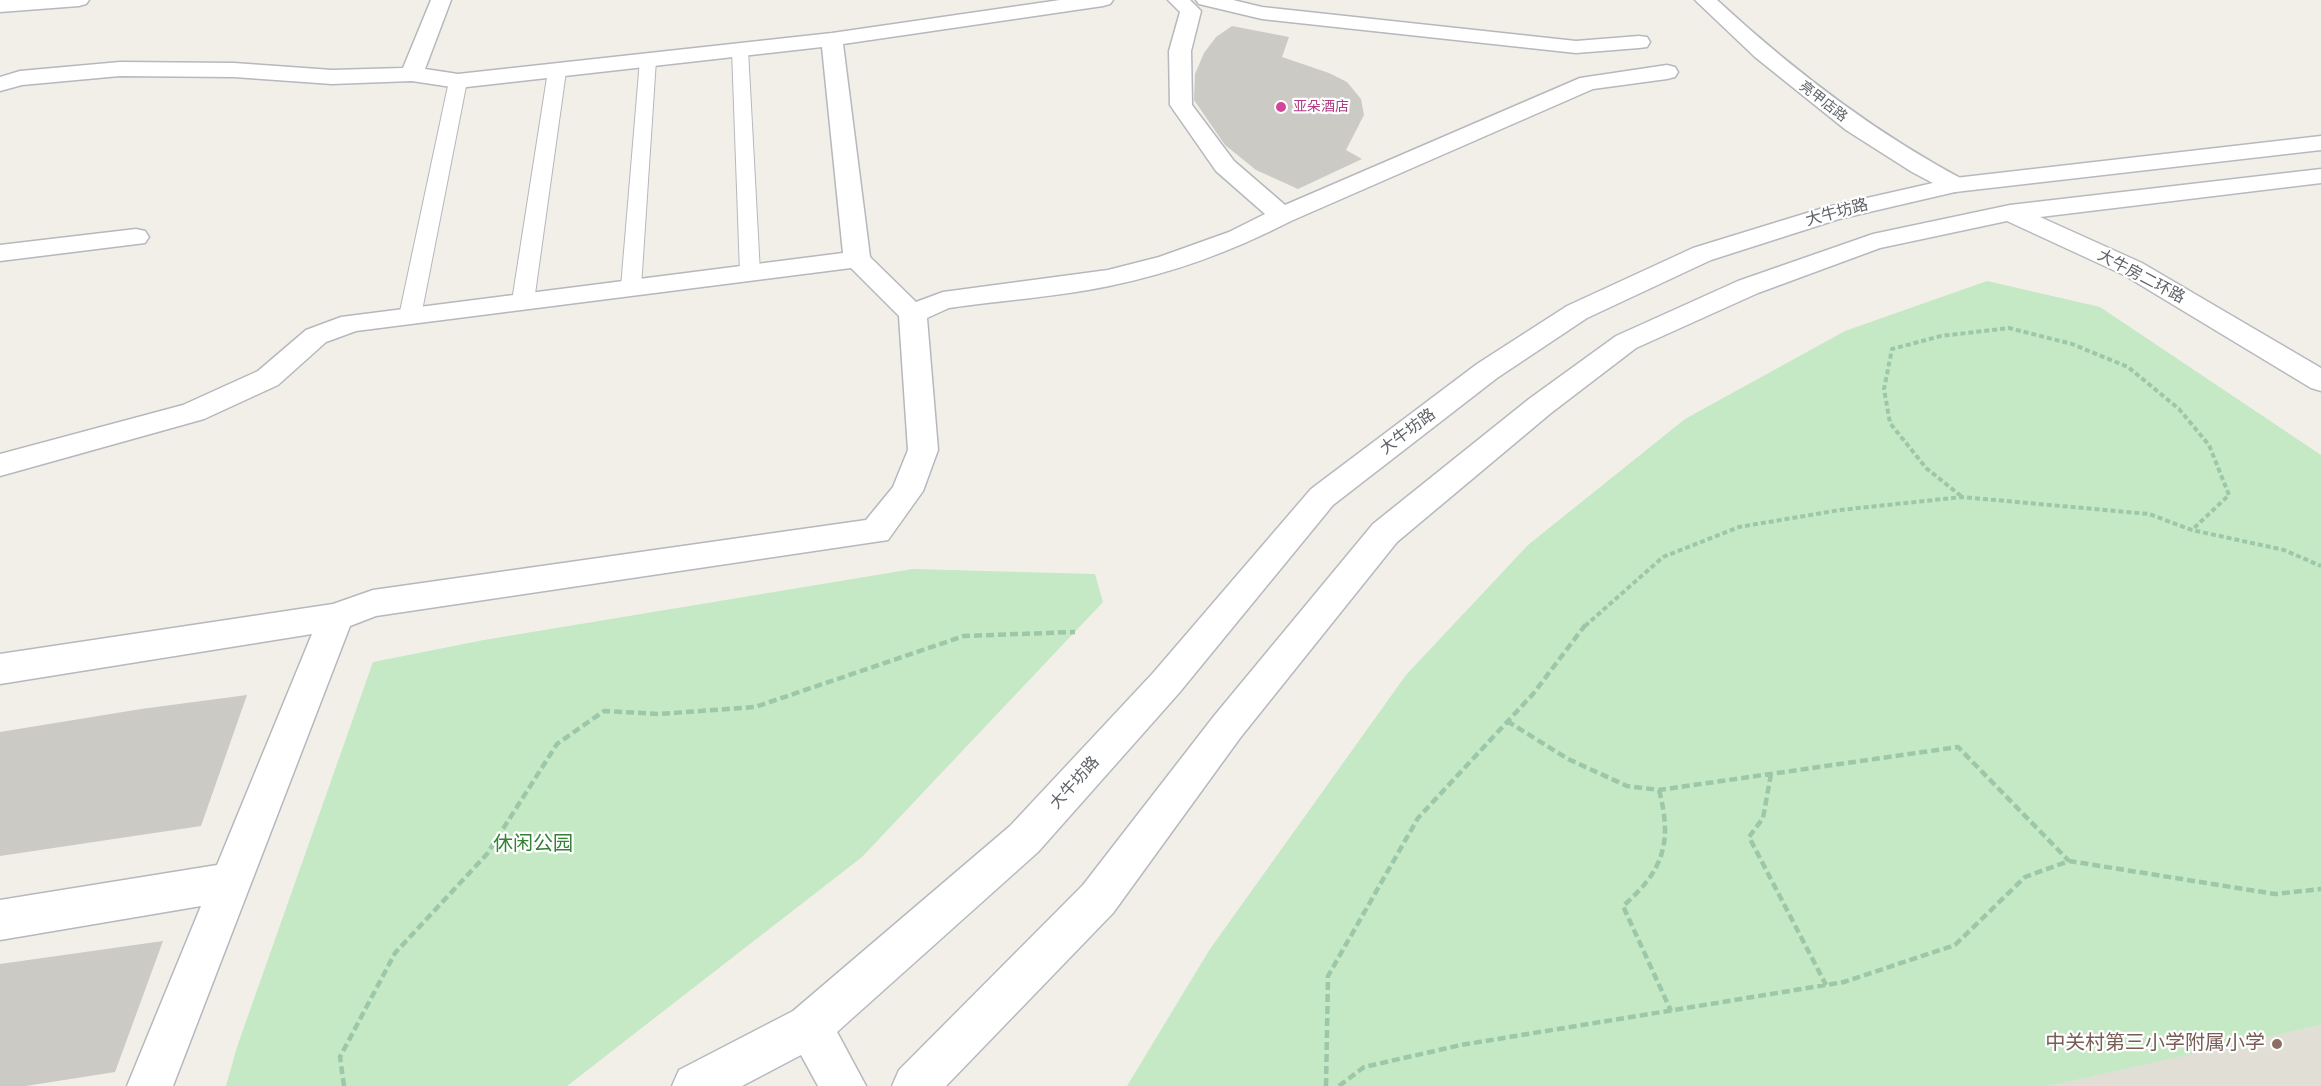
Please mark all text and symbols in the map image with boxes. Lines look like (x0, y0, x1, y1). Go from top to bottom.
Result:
street label: 亮甲店路 (1796, 78, 1850, 126)
place label: 亚朵酒店 (1293, 99, 1349, 115)
marker: 亚朵酒店 (1274, 100, 1288, 114)
street label: 大牛坊路 (1804, 195, 1870, 231)
street label: 大牛房二环路 (2094, 246, 2188, 308)
street label: 大牛坊路 (1377, 405, 1439, 459)
street label: 大牛坊路 (1046, 753, 1104, 813)
park label: 休闲公园 (493, 833, 573, 857)
place label: 中关村第三小学附属小学 (2045, 1032, 2265, 1056)
marker: 中关村第三小学附属小学 (2270, 1037, 2284, 1051)

